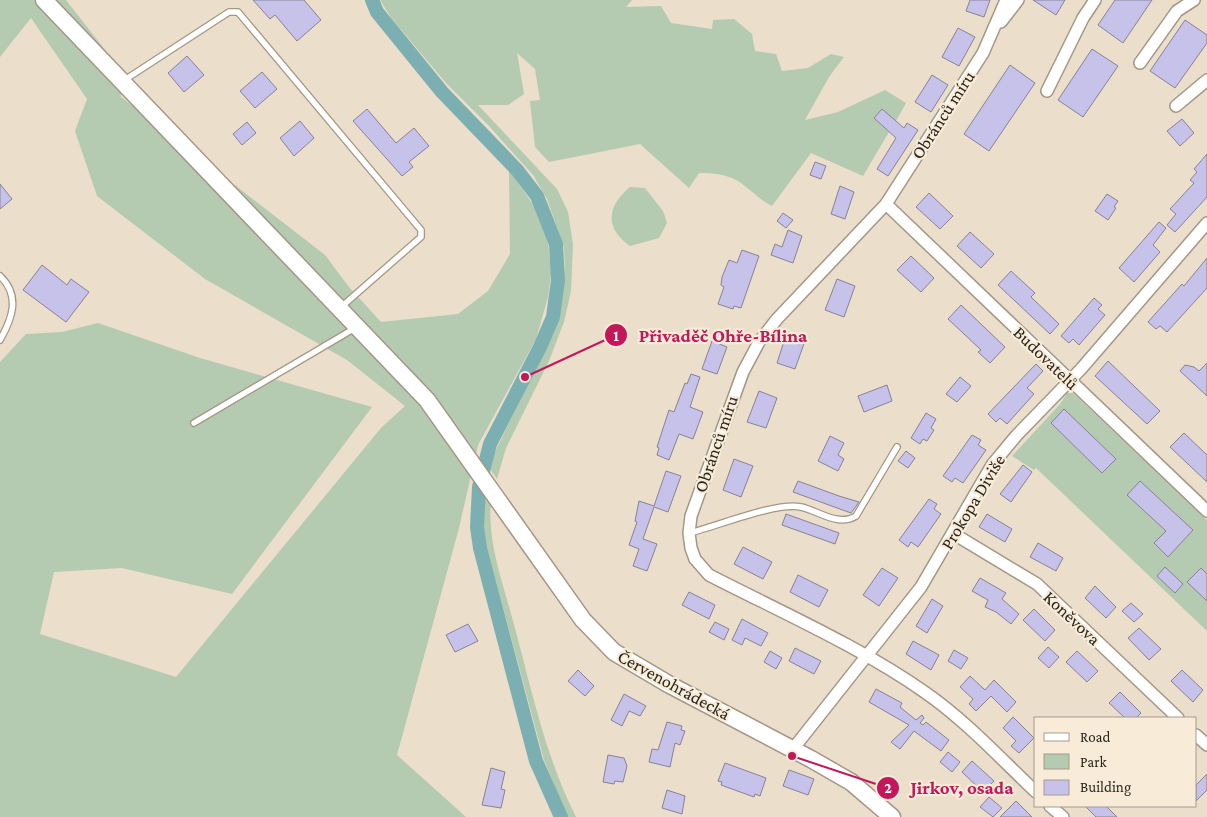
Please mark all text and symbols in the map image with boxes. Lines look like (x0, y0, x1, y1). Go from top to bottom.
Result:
street label: Obránců míru (907, 67, 979, 163)
callout: Přivaděč Ohře-Bílina (604, 318, 817, 352)
street label: Budovatelů (1009, 322, 1083, 394)
text: Přivaděč Ohře-Bílina (639, 325, 808, 346)
text: 1 (613, 328, 619, 344)
street label: Obránců míru (690, 393, 742, 495)
street label: Prokopa Diviše (937, 451, 1009, 553)
street label: Koněvova (1040, 587, 1104, 649)
street label: Červenohrádecká (614, 646, 734, 724)
legend (1034, 717, 1197, 807)
text: Road (1080, 729, 1111, 745)
text: Park (1080, 754, 1107, 770)
callout: Jirkov, osada (876, 771, 1024, 805)
text: Jirkov, osada (908, 777, 1014, 798)
text: Building (1080, 779, 1131, 796)
text: 2 (884, 780, 892, 796)

